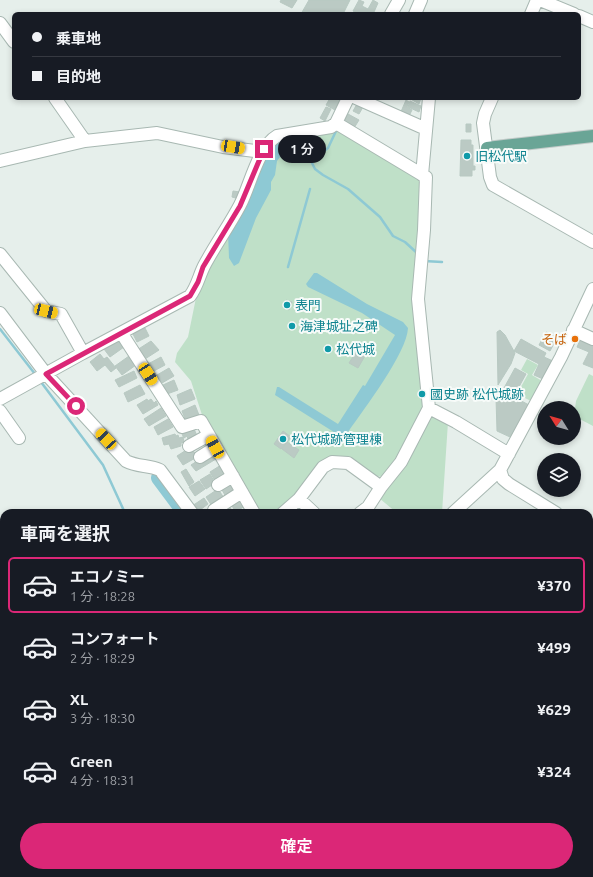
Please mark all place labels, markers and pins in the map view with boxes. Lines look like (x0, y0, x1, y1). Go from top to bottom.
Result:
place label: 旧松代駅 (475, 149, 527, 163)
marker: 旧松代駅 (462, 151, 472, 161)
place label: 表門 (295, 298, 321, 312)
marker: 表門 (282, 300, 292, 310)
place label: 海津城址之碑 (300, 319, 378, 333)
marker: 海津城址之碑 (287, 321, 297, 331)
place label: そば (541, 332, 567, 346)
marker: そば (570, 334, 580, 344)
place label: 松代城 (336, 342, 375, 356)
marker: 松代城 (323, 344, 333, 354)
place label: 國史跡 松代城跡 (430, 387, 524, 401)
marker: 國史跡 松代城跡 (417, 389, 427, 399)
place label: 松代城跡管理棟 (291, 432, 382, 446)
marker: 松代城跡管理棟 (278, 434, 288, 444)

